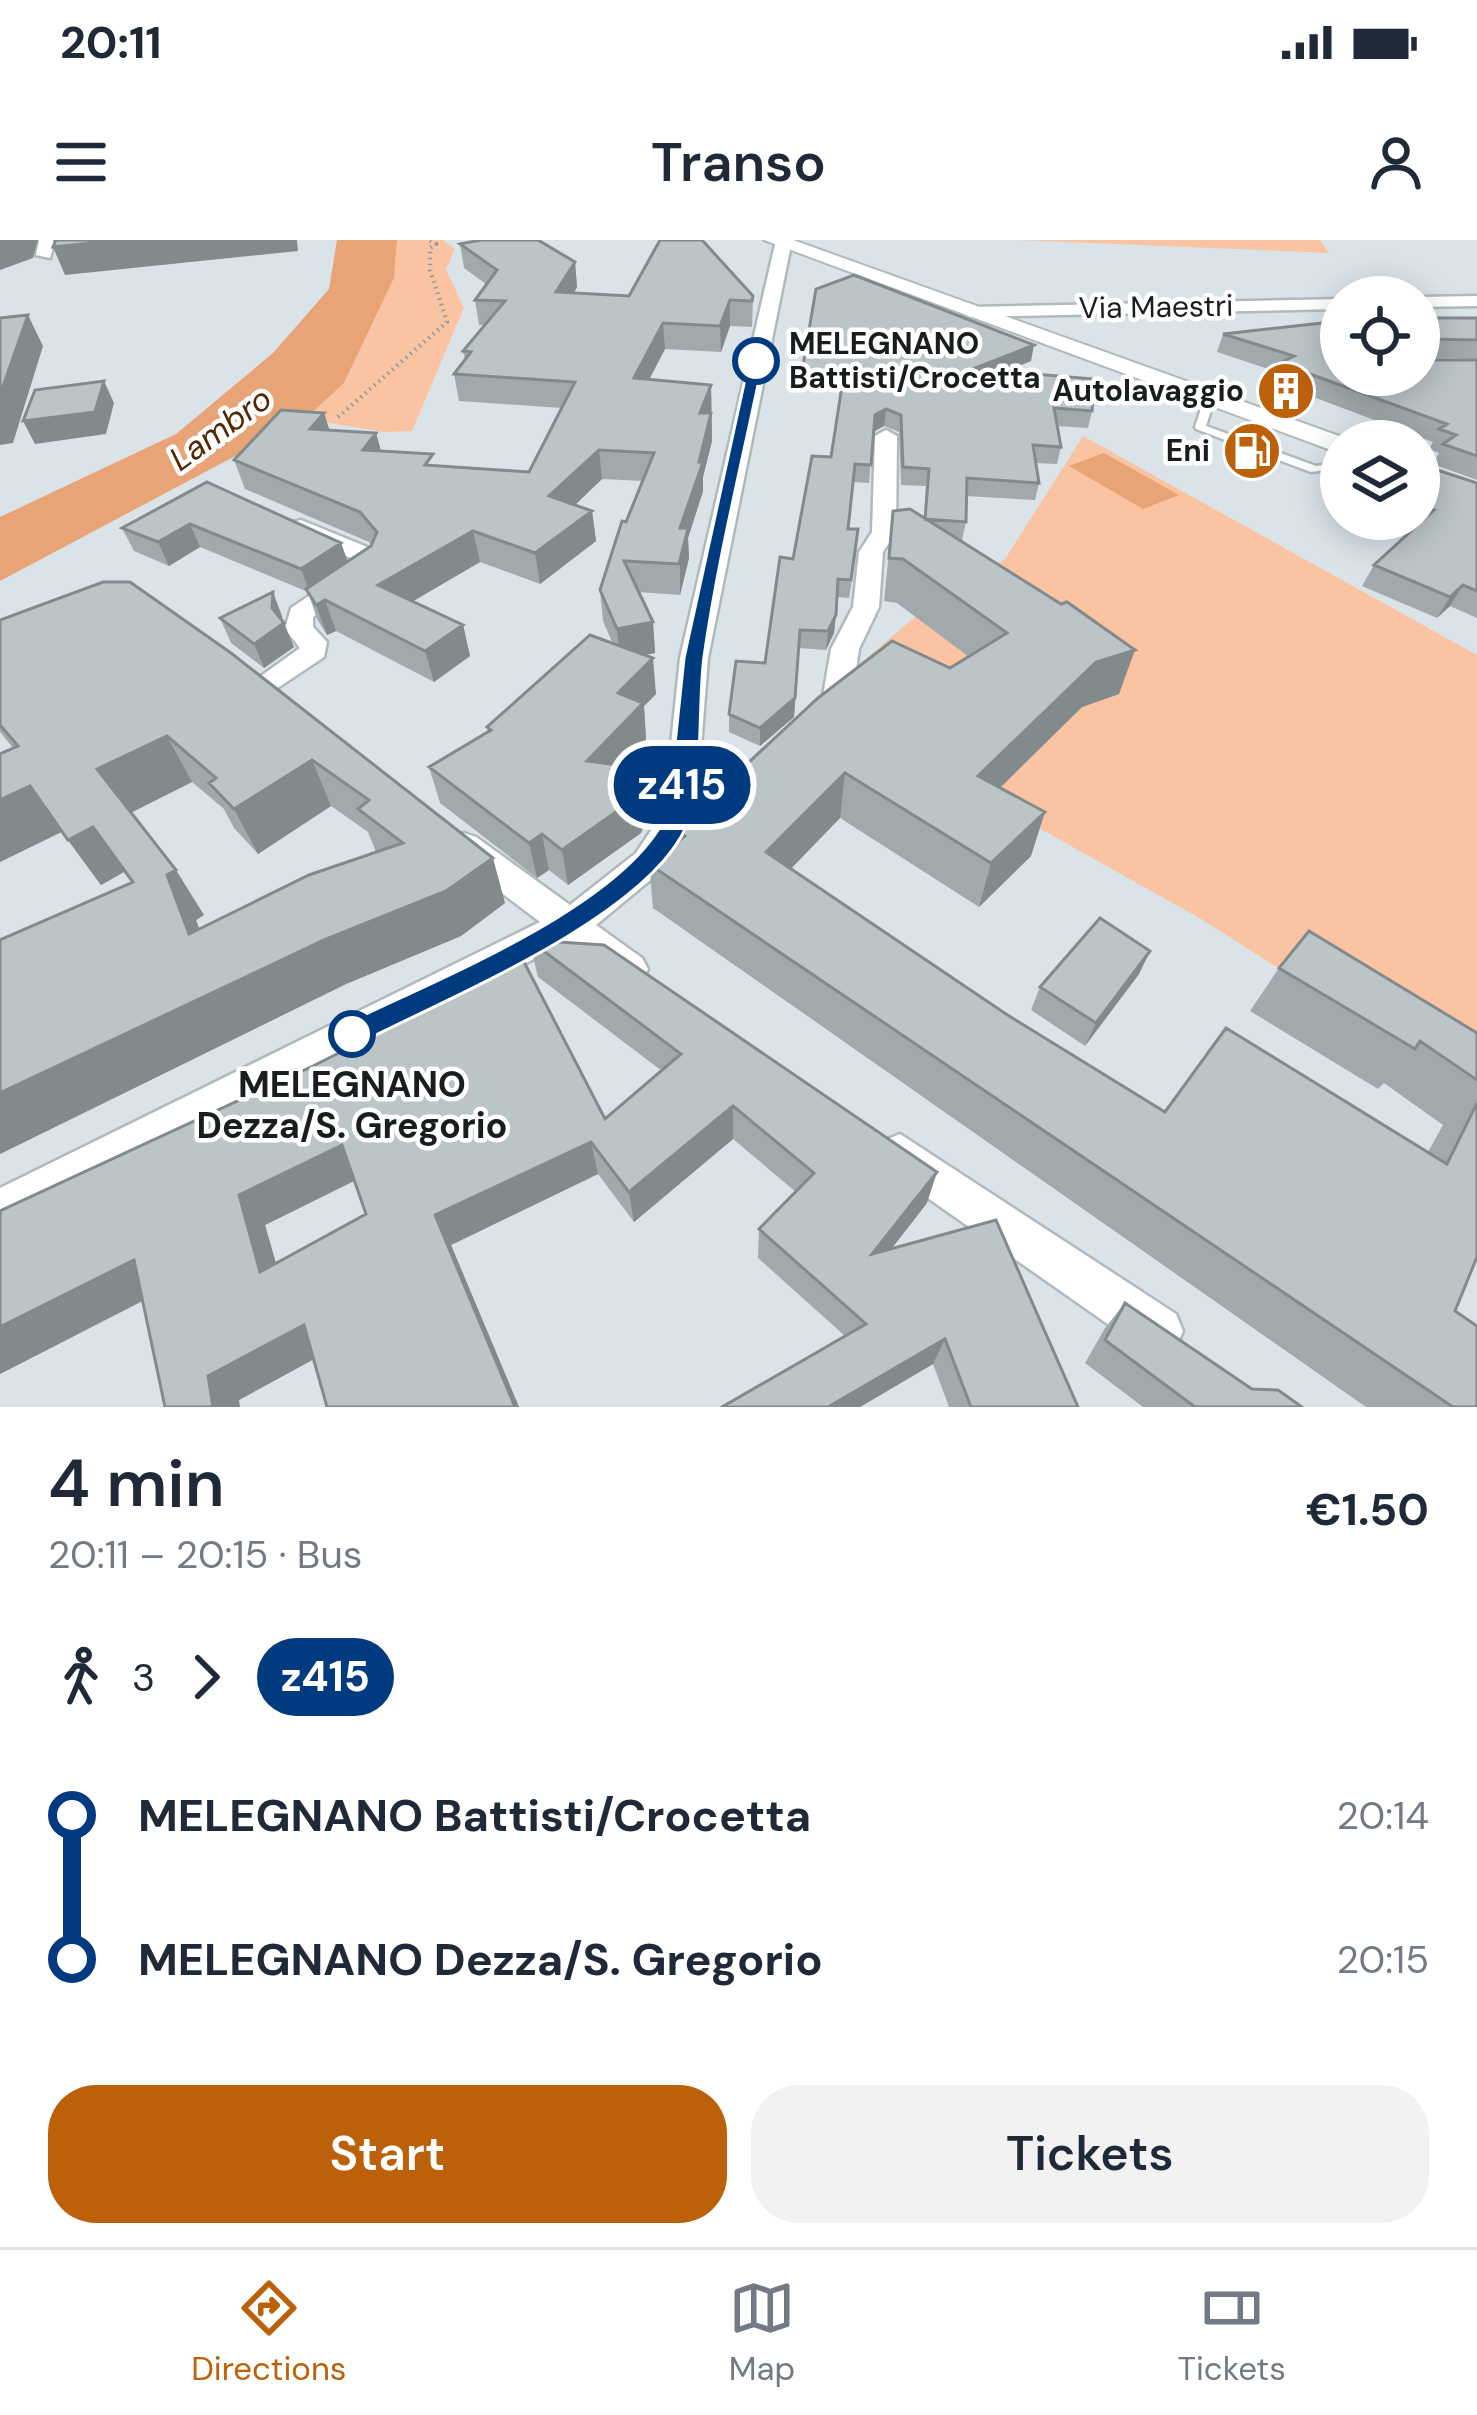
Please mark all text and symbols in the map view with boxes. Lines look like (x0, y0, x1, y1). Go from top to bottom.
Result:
text: 20:11 (60, 13, 162, 72)
text: Transo (651, 127, 826, 198)
icon: menu (48, 129, 114, 195)
icon: person (1363, 129, 1429, 195)
map controls (1320, 276, 1440, 540)
button: locate (1320, 276, 1440, 396)
street label: Via Maestri (1078, 286, 1234, 327)
place label: MELEGNANO Battisti/Crocetta (789, 324, 1040, 397)
marker: MELEGNANO Battisti/Crocetta (734, 339, 778, 383)
building icon: Autolavaggio (1255, 360, 1317, 422)
place label: Autolavaggio (1053, 371, 1244, 410)
water label: Lambro (161, 377, 280, 480)
fuel station icon: Eni (1221, 420, 1283, 482)
button: layers (1320, 420, 1440, 540)
place label: Eni (1166, 431, 1210, 470)
line badge: z415 (598, 746, 766, 824)
text: z415 (638, 757, 726, 812)
marker: MELEGNANO Dezza/S. Gregorio (330, 1012, 374, 1056)
place label: MELEGNANO Dezza/S. Gregorio (196, 1061, 508, 1149)
text: 4 min (48, 1441, 225, 1526)
text: €1.50 (1306, 1480, 1429, 1539)
text: 20:11 – 20:15 · Bus (48, 1529, 362, 1580)
icon: walk (48, 1644, 114, 1710)
icon: forward (173, 1644, 239, 1710)
text: z415 (281, 1649, 370, 1704)
text: 3 (132, 1652, 155, 1703)
text: MELEGNANO Battisti/Crocetta (138, 1786, 811, 1845)
text: 20:14 (1337, 1790, 1429, 1841)
text: MELEGNANO Dezza/S. Gregorio (138, 1930, 823, 1989)
text: 20:15 (1336, 1934, 1429, 1985)
button: Start (48, 2085, 727, 2223)
button: Tickets (751, 2085, 1429, 2223)
tab: Directions (191, 2275, 346, 2390)
tab: Map (729, 2275, 795, 2390)
tab: Tickets (1177, 2275, 1286, 2390)

